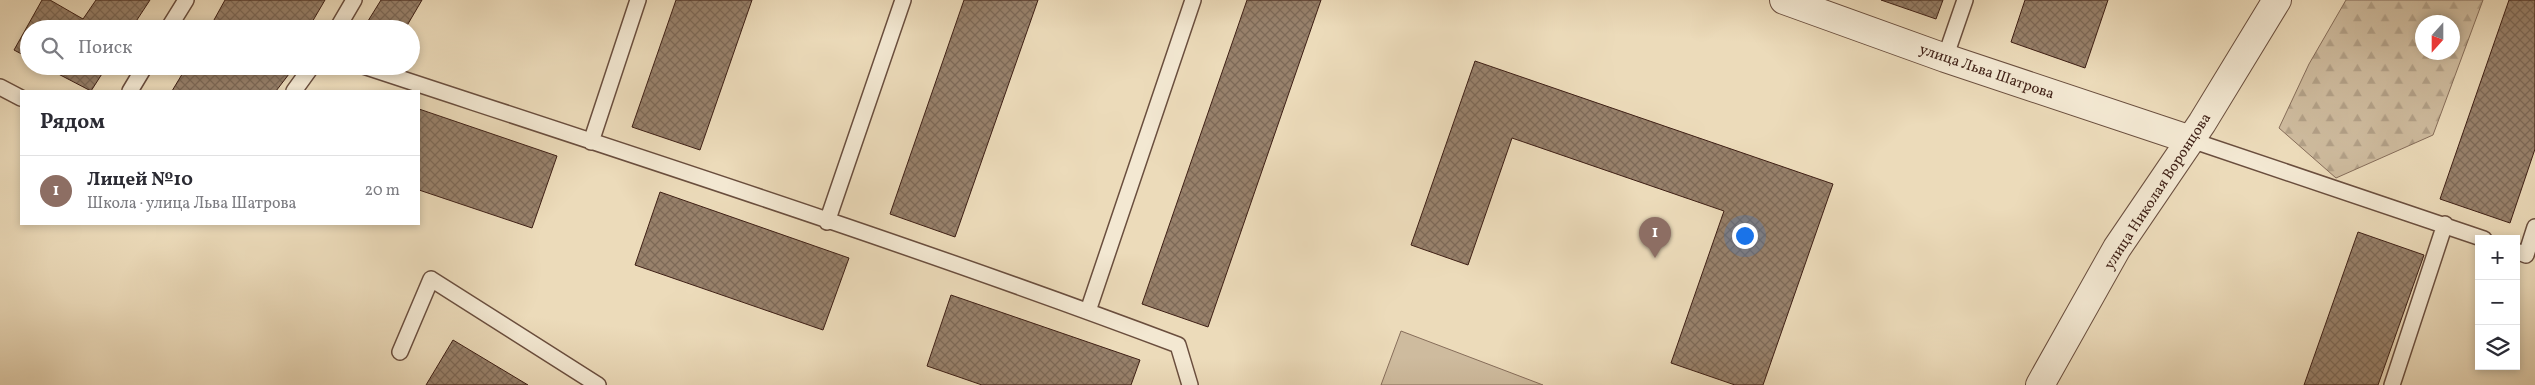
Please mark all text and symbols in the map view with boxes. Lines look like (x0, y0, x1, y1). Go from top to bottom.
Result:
north arrow (2415, 15, 2460, 60)
search box (20, 20, 420, 75)
icon: search (38, 34, 66, 62)
text: Поиск (78, 35, 132, 61)
street label: улица Льва Шатрова (1916, 39, 2057, 105)
text: Рядом (40, 108, 105, 137)
street label: улица Николая Воронцова (2100, 109, 2217, 274)
text: Лицей №10 (87, 167, 193, 193)
text: 1 (53, 180, 59, 202)
text: 20 m (365, 180, 400, 202)
text: Школа · улица Льва Шатрова (87, 193, 297, 215)
pin: 1 (1639, 217, 1671, 258)
your location (1732, 223, 1758, 249)
map controls (2475, 235, 2520, 370)
button: + (2475, 235, 2520, 280)
button: − (2475, 280, 2520, 325)
button: layers (2475, 325, 2520, 370)

